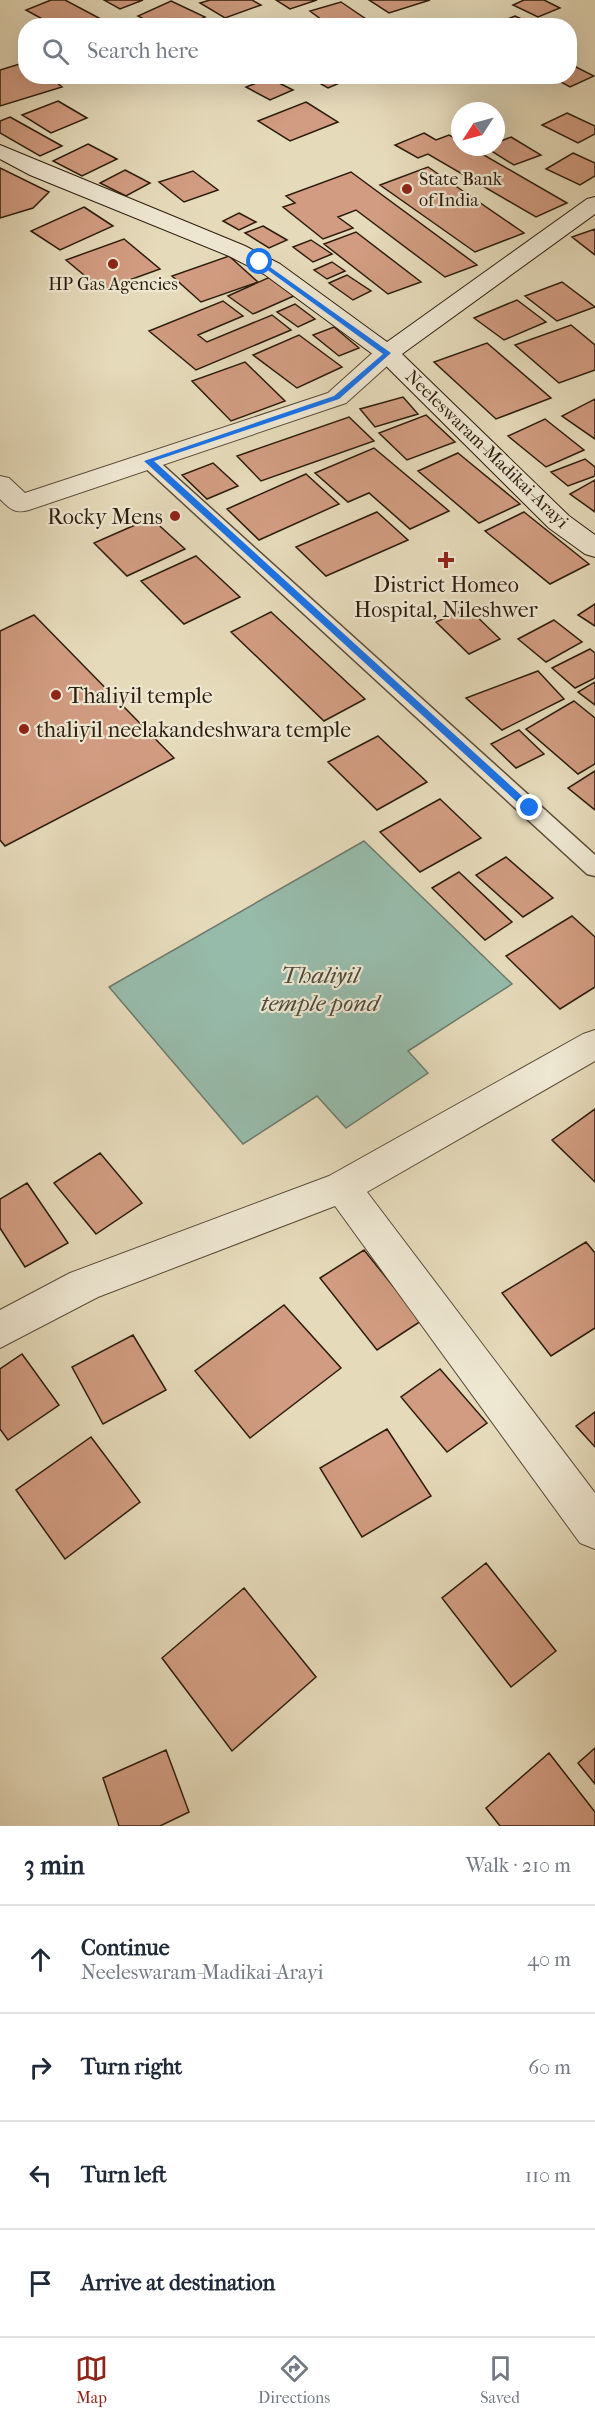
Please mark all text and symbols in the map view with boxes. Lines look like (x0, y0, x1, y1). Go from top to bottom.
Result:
search box (18, 18, 577, 84)
icon: search (39, 35, 72, 68)
text: Search here (87, 38, 199, 64)
north arrow (451, 102, 505, 156)
place label: State Bank of India (419, 169, 503, 211)
marker: State Bank of India (400, 182, 414, 196)
route start (246, 248, 272, 274)
marker: HP Gas Agencies (106, 257, 120, 271)
place label: HP Gas Agencies (48, 274, 178, 295)
street label: Neeleswaram-Madikai-Arayi (401, 366, 573, 533)
place label: Rocky Mens (47, 504, 163, 530)
marker: Rocky Mens (168, 509, 182, 523)
marker: District Homeo Hospital, Nileshwer (437, 551, 455, 569)
place label: District Homeo Hospital, Nileshwer (354, 572, 539, 623)
place label: Thaliyil temple (68, 683, 213, 709)
marker: Thaliyil temple (49, 688, 63, 702)
place label: thaliyil neelakandeshwara temple (36, 717, 351, 743)
marker: thaliyil neelakandeshwara temple (17, 722, 31, 736)
route end (516, 794, 542, 820)
water label: Thaliyil temple pond (261, 961, 382, 1017)
text: 3 min (24, 1850, 85, 1881)
text: Walk · 210 m (466, 1854, 571, 1877)
text: Continue (81, 1935, 170, 1961)
icon: ahead (24, 1943, 57, 1976)
text: 40 m (527, 1948, 571, 1971)
text: Neeleswaram-Madikai-Arayi (81, 1961, 323, 1984)
icon: right (24, 2051, 57, 2084)
text: Turn right (81, 2054, 182, 2080)
text: 60 m (528, 2056, 571, 2079)
icon: left (24, 2159, 57, 2192)
text: Turn left (81, 2162, 167, 2188)
text: 110 m (525, 2164, 571, 2187)
icon: arrive (24, 2267, 57, 2300)
text: Arrive at destination (81, 2270, 275, 2296)
tab: Map (75, 2352, 108, 2407)
tab: Directions (258, 2352, 330, 2407)
tab: Saved (480, 2352, 520, 2407)

